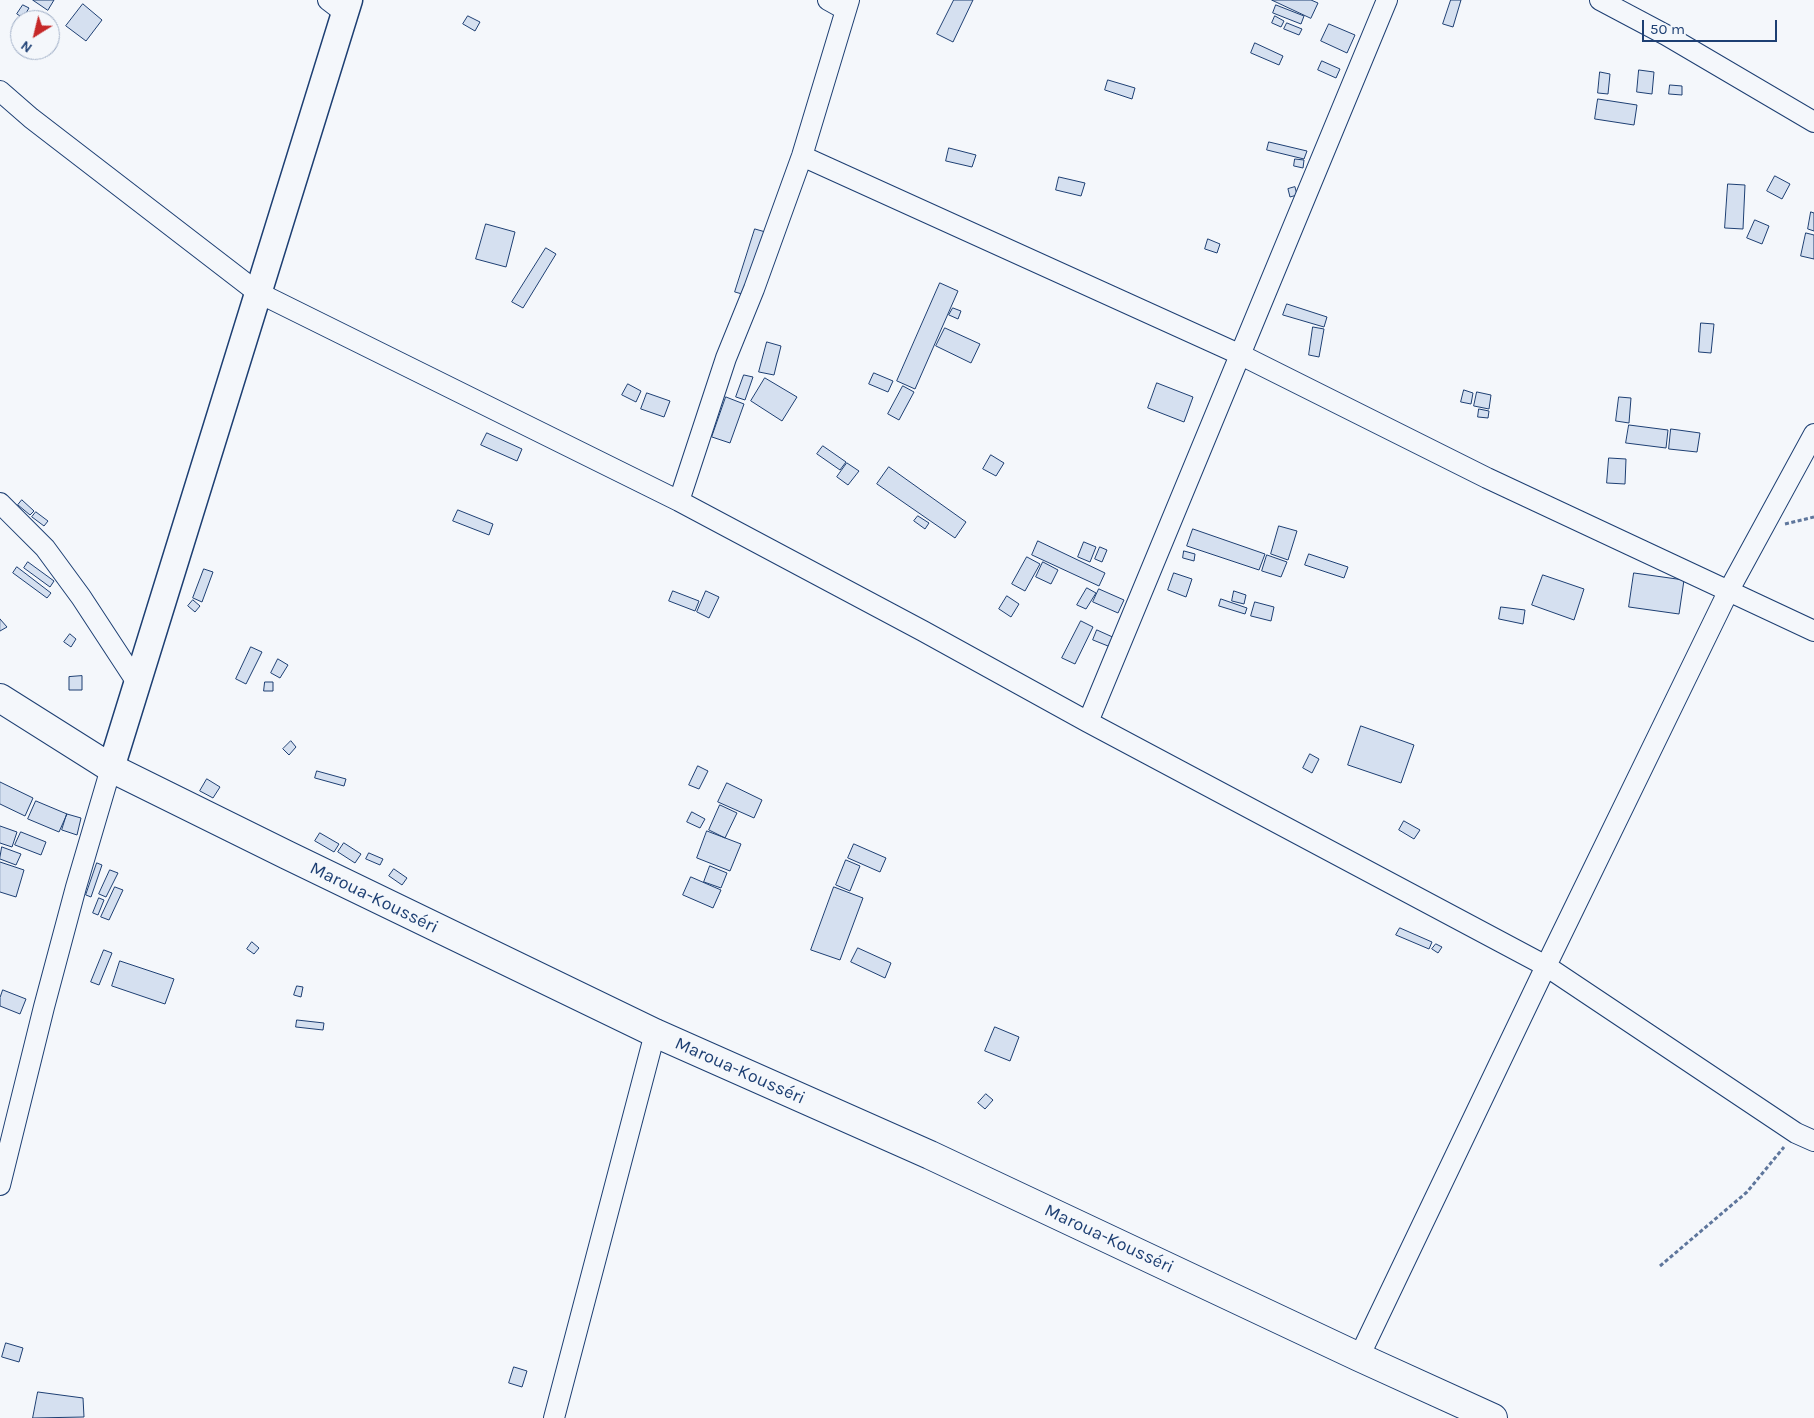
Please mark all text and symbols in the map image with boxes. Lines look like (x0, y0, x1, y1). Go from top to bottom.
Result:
north arrow (10, 10, 60, 60)
scale bar (1644, 10, 1779, 42)
text: 50 m (1650, 20, 1685, 38)
text: N (17, 37, 36, 57)
street label: Maroua-Kousséri (306, 858, 442, 938)
street label: Maroua-Kousséri (672, 1033, 808, 1109)
street label: Maroua-Kousséri (1041, 1200, 1177, 1278)

